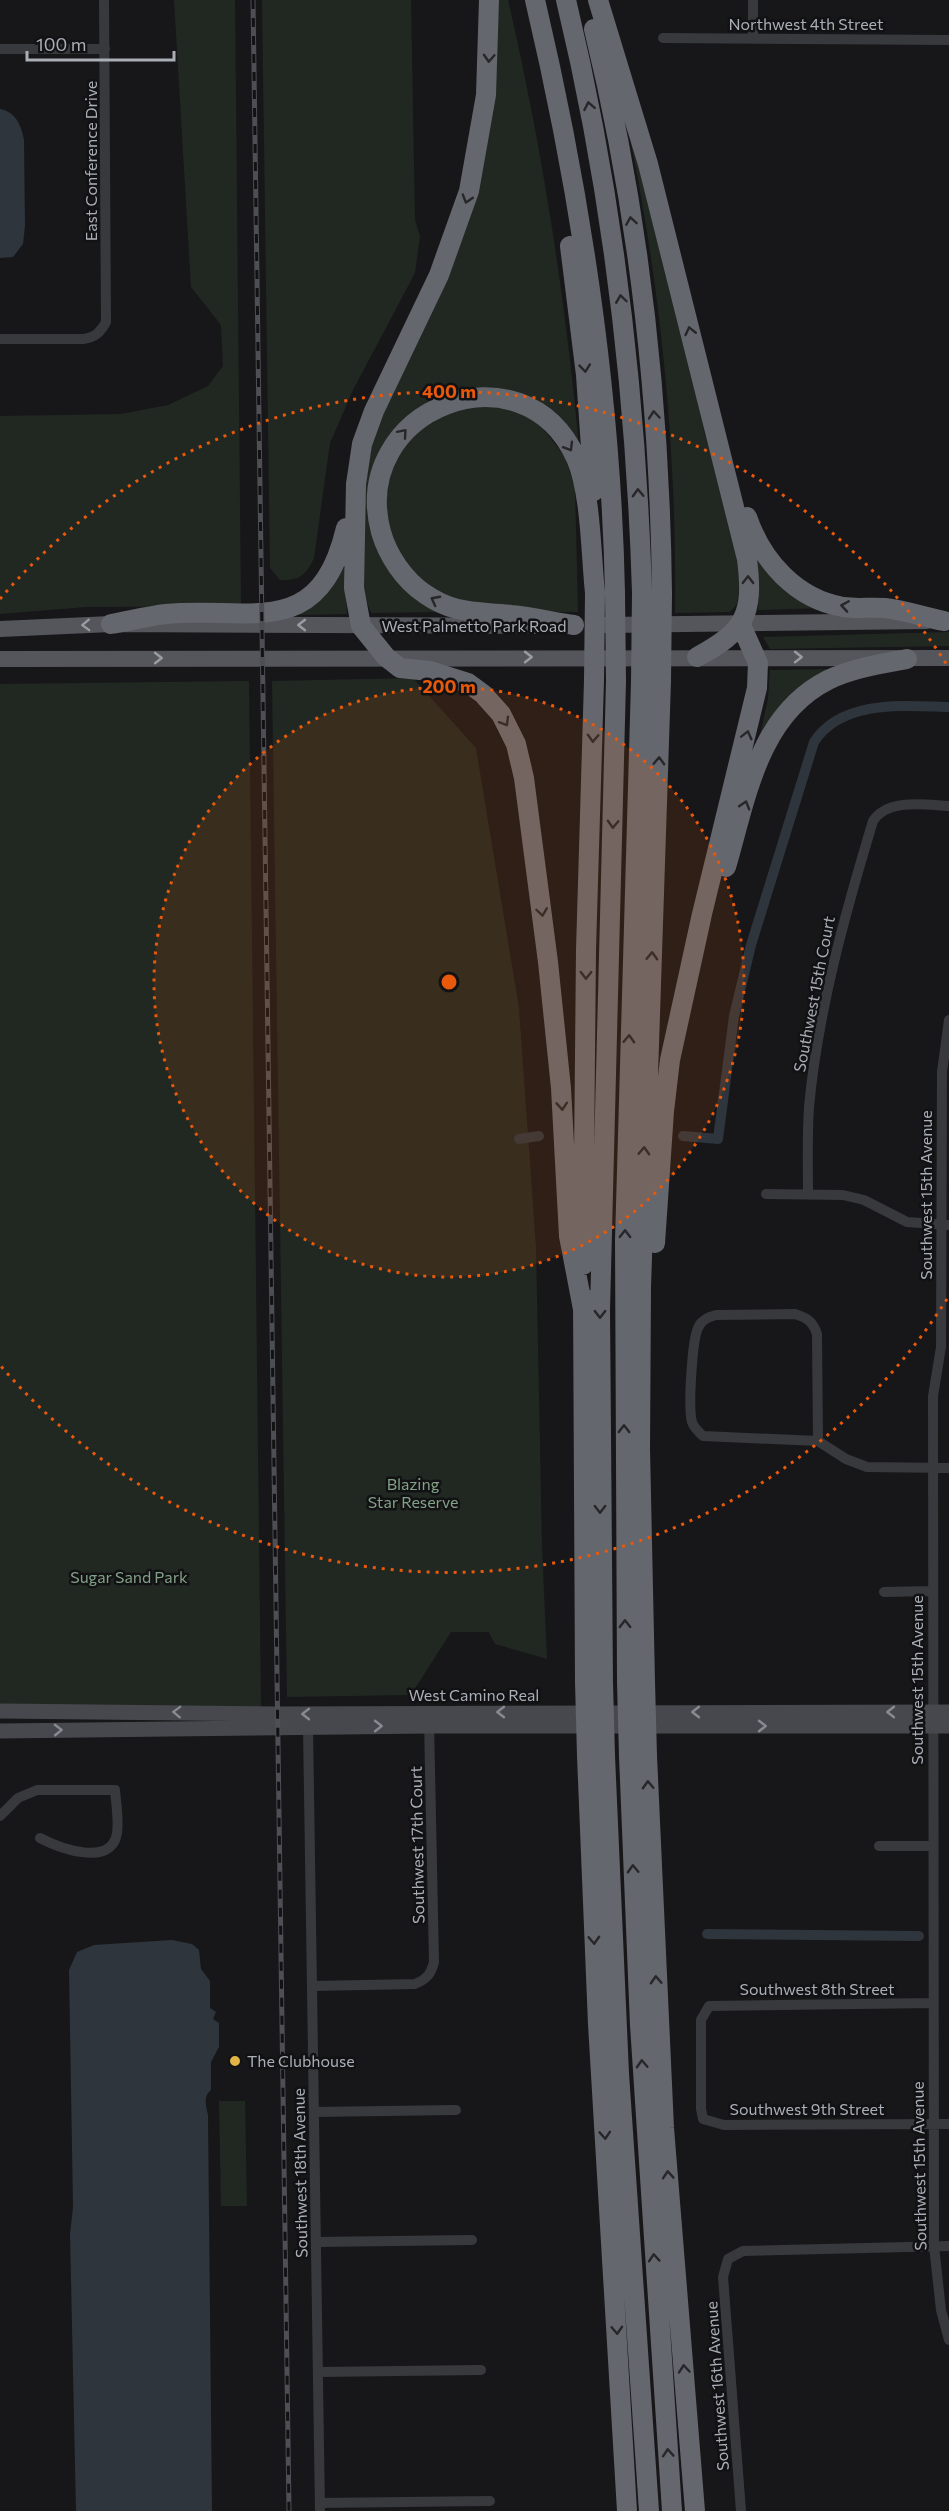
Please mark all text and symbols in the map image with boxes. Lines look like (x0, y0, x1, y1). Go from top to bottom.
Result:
street label: Northwest 4th Street (728, 14, 884, 33)
scale bar (27, 24, 174, 62)
text: 100 m (36, 33, 86, 55)
one-way arrow (483, 54, 496, 63)
street label: East Conference Drive (81, 81, 100, 241)
one-way arrow (583, 101, 596, 111)
one-way arrow (462, 193, 474, 204)
one-way arrow (626, 217, 638, 226)
one-way arrow (615, 294, 628, 303)
one-way arrow (684, 326, 697, 336)
one-way arrow (578, 363, 591, 372)
text: 400 m (422, 380, 476, 402)
one-way arrow (647, 410, 660, 419)
one-way arrow (396, 430, 407, 440)
one-way arrow (562, 441, 573, 451)
one-way arrow (632, 488, 645, 497)
one-way arrow (742, 576, 754, 585)
one-way arrow (431, 596, 442, 607)
one-way arrow (840, 601, 849, 613)
street label: West Palmetto Park Road (382, 616, 566, 635)
one-way arrow (82, 619, 91, 632)
one-way arrow (298, 619, 307, 631)
one-way arrow (524, 651, 533, 663)
one-way arrow (793, 651, 802, 663)
one-way arrow (153, 652, 162, 665)
text: 200 m (422, 675, 476, 697)
one-way arrow (498, 716, 509, 726)
one-way arrow (740, 730, 752, 740)
one-way arrow (586, 734, 599, 743)
one-way arrow (652, 757, 665, 766)
one-way arrow (738, 800, 750, 811)
one-way arrow (607, 819, 620, 828)
one-way arrow (535, 907, 547, 916)
street label: Southwest 15th Court (789, 914, 838, 1074)
one-way arrow (646, 951, 659, 960)
one-way arrow (579, 971, 592, 980)
centre of rings (439, 972, 459, 992)
one-way arrow (623, 1034, 636, 1043)
one-way arrow (556, 1101, 569, 1110)
street label: Southwest 15th Avenue (916, 1110, 935, 1280)
one-way arrow (638, 1146, 651, 1155)
one-way arrow (618, 1229, 631, 1238)
one-way arrow (594, 1309, 606, 1318)
one-way arrow (618, 1424, 630, 1433)
park label: Blazing Star Reserve (368, 1474, 458, 1511)
one-way arrow (594, 1504, 606, 1513)
park label: Sugar Sand Park (70, 1567, 188, 1586)
street label: Southwest 15th Avenue (907, 1595, 926, 1765)
one-way arrow (619, 1619, 632, 1628)
street label: West Camino Real (409, 1685, 539, 1704)
one-way arrow (173, 1706, 182, 1718)
one-way arrow (496, 1706, 505, 1718)
one-way arrow (691, 1706, 700, 1718)
one-way arrow (886, 1706, 895, 1718)
one-way arrow (301, 1708, 310, 1720)
one-way arrow (374, 1720, 383, 1733)
one-way arrow (758, 1720, 767, 1732)
one-way arrow (54, 1724, 63, 1736)
street label: Southwest 17th Court (406, 1766, 427, 1924)
one-way arrow (641, 1781, 654, 1790)
one-way arrow (626, 1864, 639, 1873)
one-way arrow (588, 1936, 601, 1945)
one-way arrow (650, 1975, 663, 1984)
street label: Southwest 8th Street (740, 1979, 895, 1998)
place label: The Clubhouse (247, 2051, 355, 2070)
marker: The Clubhouse (228, 2054, 242, 2068)
one-way arrow (636, 2059, 649, 2068)
street label: Southwest 15th Avenue (908, 2081, 929, 2251)
street label: Southwest 18th Avenue (289, 2088, 310, 2258)
street label: Southwest 9th Street (730, 2099, 885, 2118)
one-way arrow (599, 2131, 612, 2140)
one-way arrow (662, 2170, 675, 2179)
one-way arrow (648, 2254, 661, 2263)
street label: Southwest 16th Avenue (701, 2301, 732, 2471)
one-way arrow (611, 2325, 624, 2334)
one-way arrow (678, 2364, 691, 2373)
one-way arrow (662, 2448, 675, 2457)

